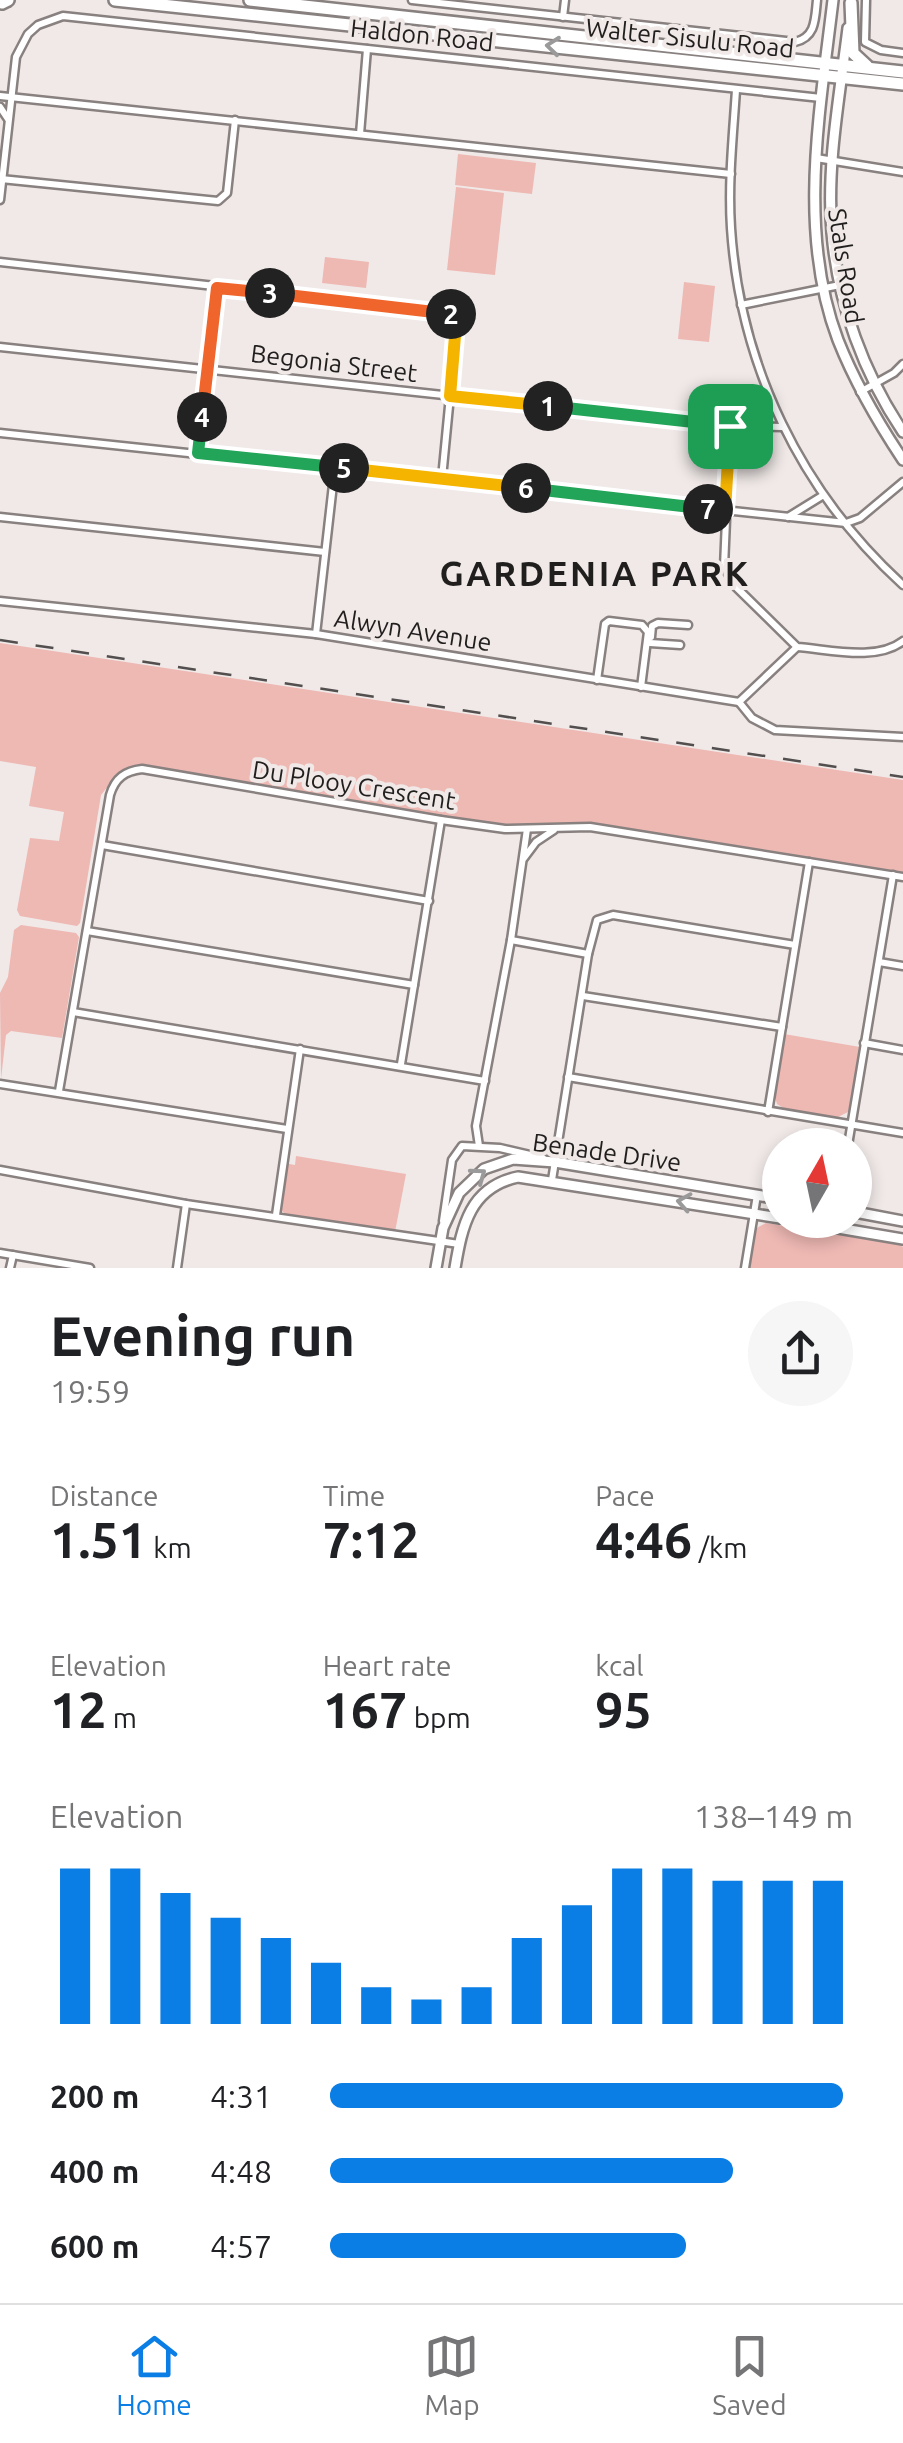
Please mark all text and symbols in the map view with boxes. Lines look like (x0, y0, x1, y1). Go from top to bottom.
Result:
street label: Walter Sisulu Road (584, 13, 796, 63)
street label: Haldon Road (349, 14, 495, 56)
one-way arrow (545, 36, 561, 58)
street label: Stals Road (823, 206, 869, 326)
pin: 3 (245, 268, 295, 318)
text: 3 (262, 277, 278, 308)
pin: 2 (426, 289, 476, 339)
text: 2 (443, 298, 459, 329)
street label: Begonia Street (249, 339, 419, 387)
pin: 1 (523, 381, 573, 431)
pin (688, 384, 773, 469)
text: 1 (540, 390, 556, 421)
pin: 4 (177, 392, 227, 442)
icon: arrive (703, 399, 758, 454)
text: 4 (194, 401, 210, 432)
pin: 5 (319, 443, 369, 493)
text: 5 (336, 452, 352, 483)
pin: 6 (501, 463, 551, 513)
text: 6 (518, 472, 534, 503)
pin: 7 (683, 484, 733, 534)
text: 7 (700, 493, 716, 524)
district label: GARDENIA PARK (439, 553, 751, 593)
street label: Alwyn Avenue (332, 604, 494, 656)
street label: Du Plooy Crescent (251, 755, 458, 815)
street label: Benade Drive (531, 1128, 683, 1176)
north arrow (762, 1128, 872, 1238)
map controls (762, 1128, 872, 1238)
one-way arrow (468, 1169, 486, 1187)
one-way arrow (676, 1192, 692, 1213)
button: share (748, 1301, 853, 1406)
text: Evening run (50, 1305, 355, 1366)
text: 19:59 (50, 1373, 130, 1409)
text: Distance (50, 1480, 158, 1511)
text: Time (323, 1480, 385, 1511)
text: Pace (595, 1480, 655, 1511)
text: 1.51 (50, 1511, 147, 1567)
text: 7:12 (323, 1511, 420, 1567)
text: 4:46 (595, 1511, 692, 1567)
text: km (147, 1532, 192, 1563)
text: /km (692, 1532, 747, 1563)
text: Elevation (50, 1650, 167, 1681)
text: Heart rate (323, 1650, 451, 1681)
text: kcal (595, 1650, 644, 1681)
text: 12 (50, 1681, 106, 1737)
text: 167 (323, 1681, 407, 1737)
text: 95 (595, 1681, 652, 1737)
text: m (106, 1702, 137, 1733)
text: bpm (407, 1702, 471, 1733)
text: Elevation (50, 1798, 183, 1834)
text: 138–149 m (694, 1798, 853, 1834)
text: 200 m (50, 2078, 139, 2114)
text: 4:31 (210, 2078, 272, 2114)
text: 400 m (50, 2153, 139, 2189)
text: 4:48 (210, 2153, 272, 2189)
text: 600 m (50, 2228, 139, 2264)
text: 4:57 (210, 2228, 272, 2264)
tab: Home (116, 2329, 192, 2420)
tab: Map (424, 2329, 480, 2420)
tab: Saved (712, 2329, 787, 2420)

